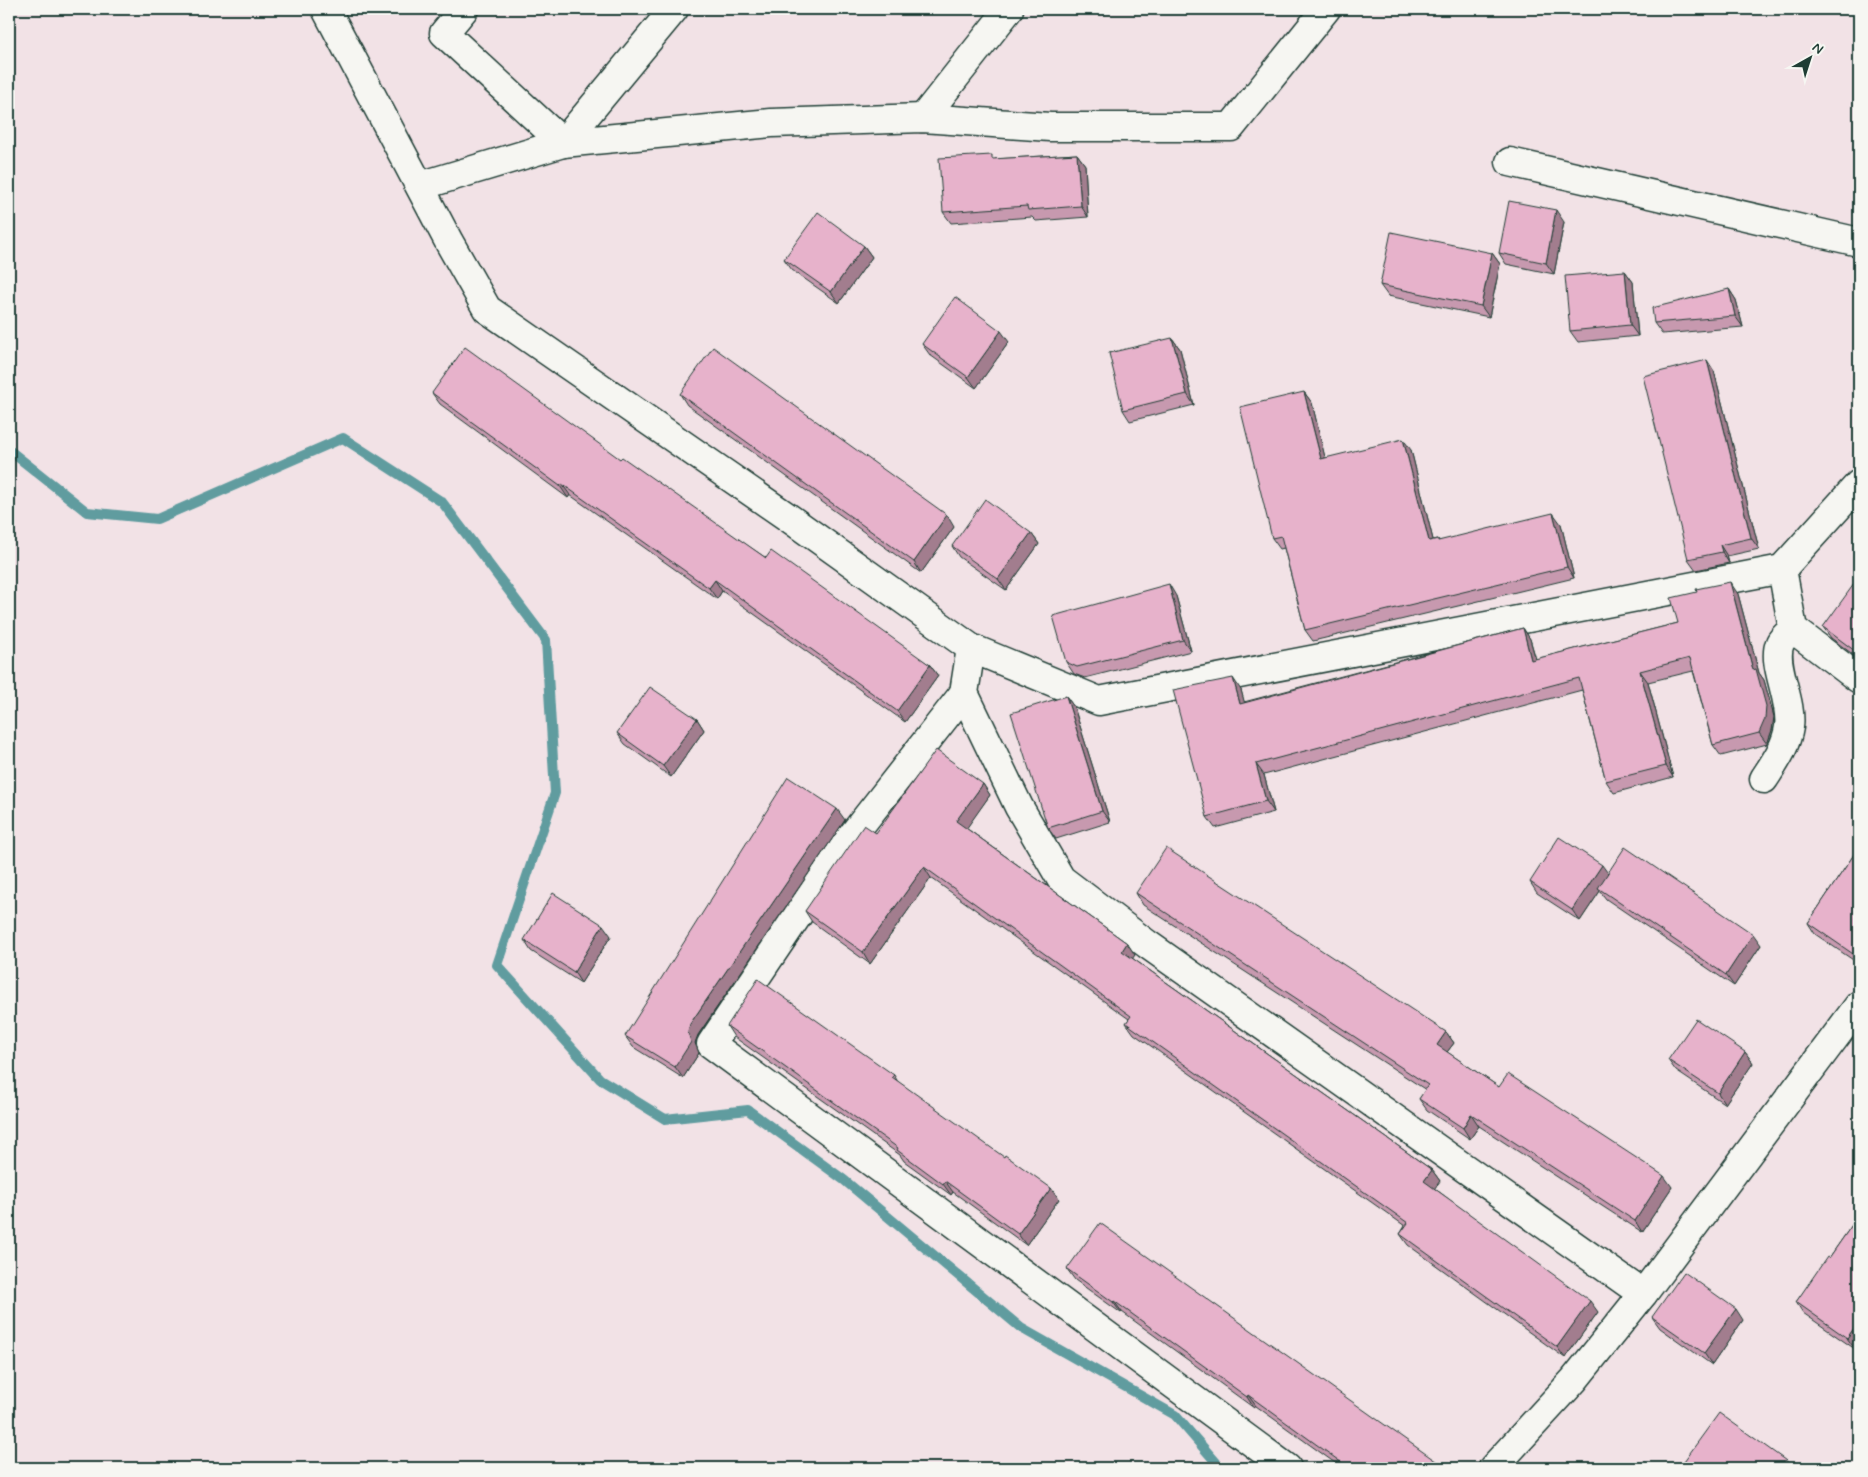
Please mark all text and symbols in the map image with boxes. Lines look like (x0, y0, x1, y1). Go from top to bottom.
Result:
north arrow (1786, 32, 1836, 82)
text: N (1808, 39, 1827, 59)

